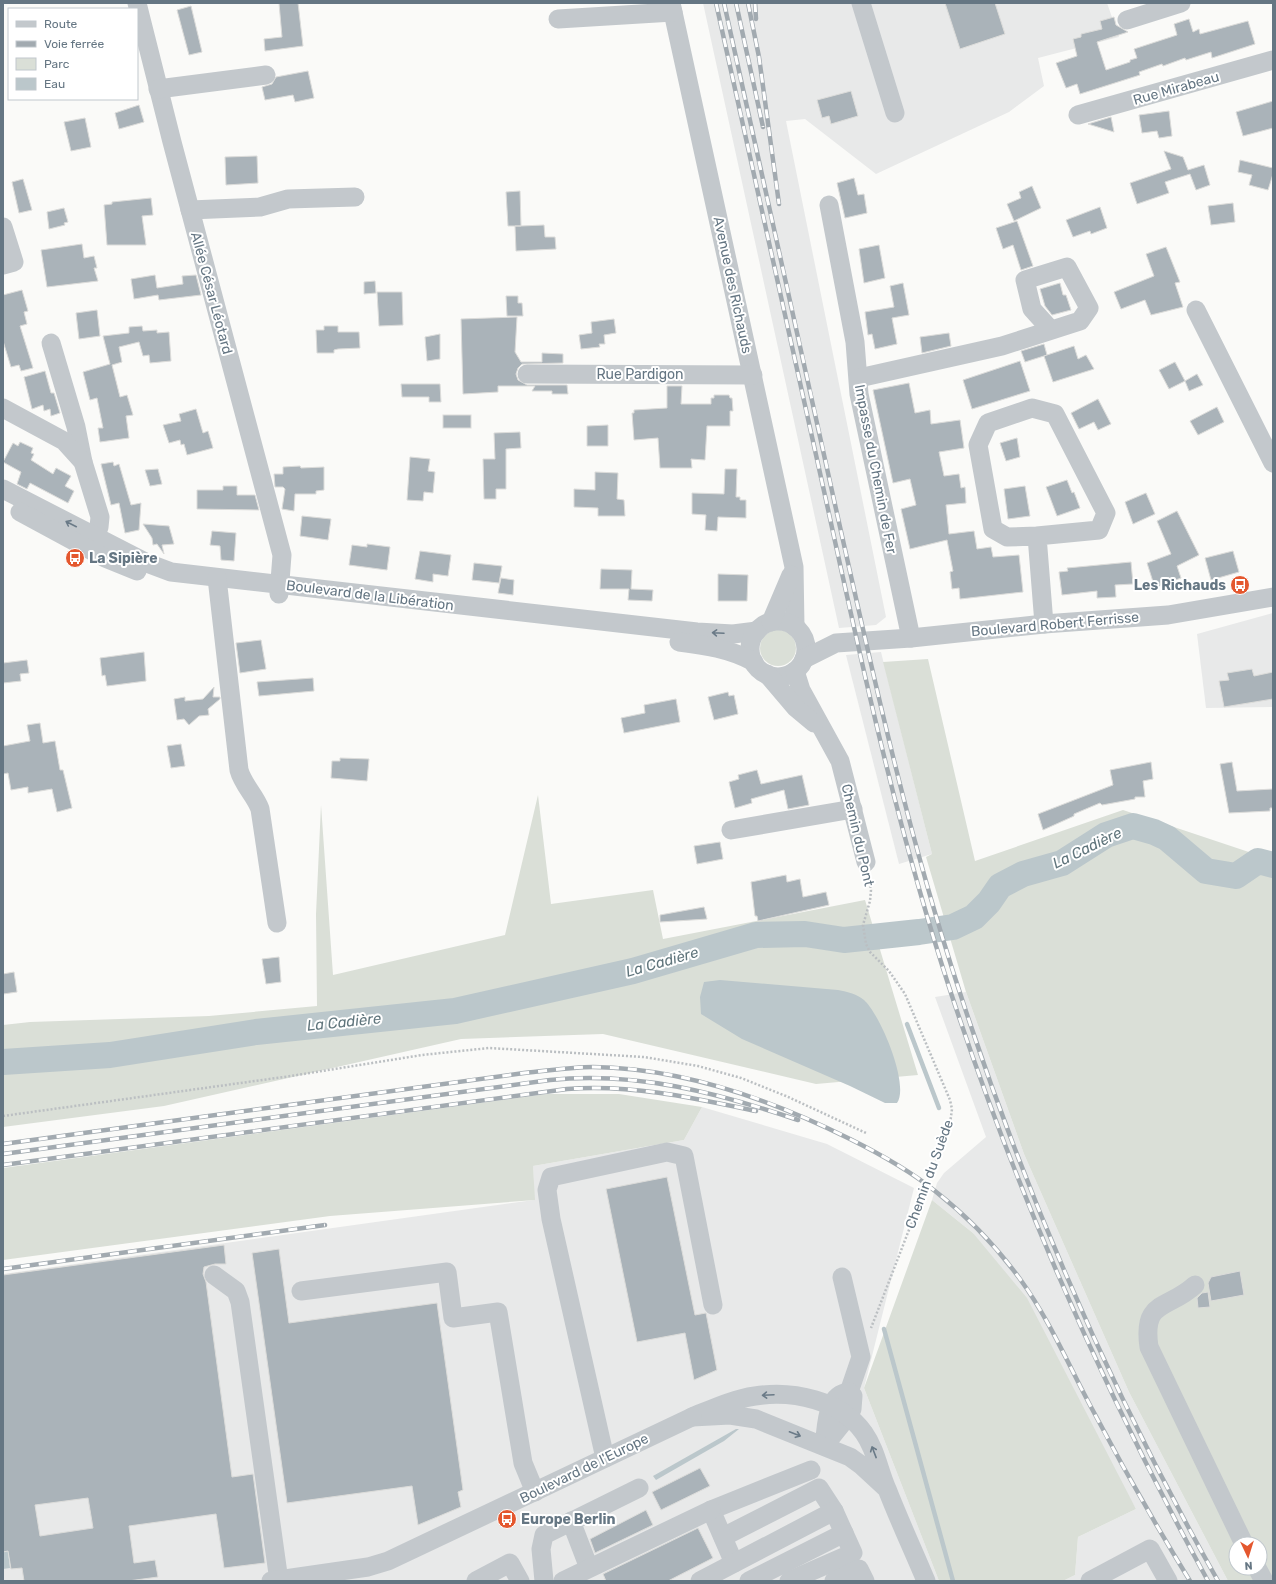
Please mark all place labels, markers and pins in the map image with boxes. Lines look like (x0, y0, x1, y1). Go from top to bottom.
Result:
bus stop icon: La Sipière (64, 547, 86, 569)
place label: La Sipière (89, 550, 158, 567)
bus stop icon: Les Richauds (1229, 574, 1251, 596)
place label: Les Richauds (1134, 577, 1226, 594)
bus stop icon: Europe Berlin (496, 1508, 518, 1530)
place label: Europe Berlin (521, 1511, 615, 1528)

